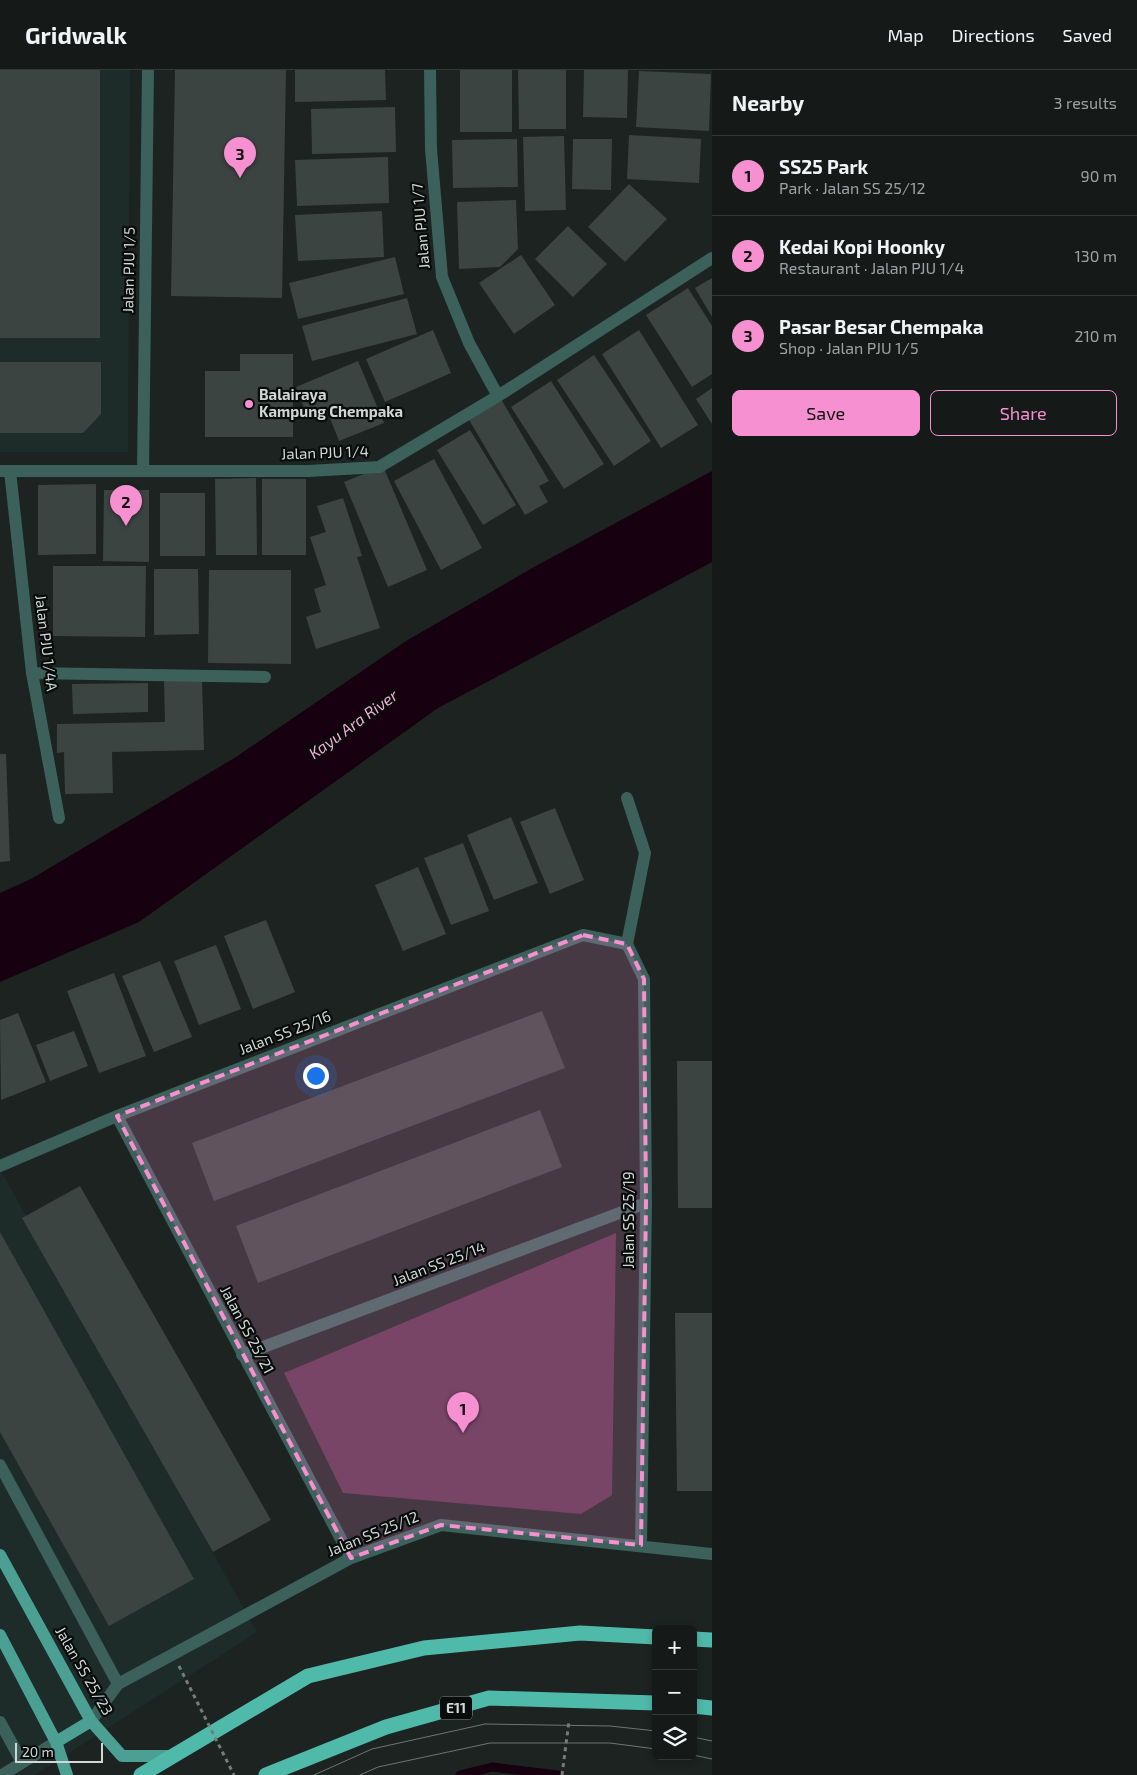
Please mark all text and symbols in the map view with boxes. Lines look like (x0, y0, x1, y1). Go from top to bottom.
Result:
text: Gridwalk (25, 20, 127, 49)
text: Map (887, 24, 924, 46)
text: Directions (952, 24, 1035, 46)
text: Saved (1063, 24, 1112, 46)
text: Nearby (732, 90, 804, 115)
text: 3 results (1054, 93, 1117, 112)
pin: 3 (224, 137, 256, 178)
text: SS25 Park (779, 155, 868, 178)
text: 1 (745, 166, 751, 185)
text: 90 m (1081, 166, 1117, 185)
text: Park · Jalan SS 25/12 (779, 178, 926, 197)
street label: Jalan PJU 1/7 (407, 182, 433, 270)
street label: Jalan PJU 1/5 (118, 227, 138, 313)
text: Kedai Kopi Hoonky (779, 235, 945, 258)
text: 2 (743, 246, 753, 265)
text: 130 m (1075, 246, 1117, 265)
text: Restaurant · Jalan PJU 1/4 (779, 258, 964, 277)
text: Pasar Besar Chempaka (779, 315, 984, 338)
text: 3 (743, 326, 753, 345)
text: 210 m (1074, 326, 1117, 345)
text: Shop · Jalan PJU 1/5 (779, 338, 918, 357)
place label: Balairaya Kampung Chempaka (259, 385, 403, 420)
button: Save (732, 390, 920, 436)
button: Share (930, 390, 1117, 436)
marker: Balairaya Kampung Chempaka (243, 398, 255, 410)
street label: Jalan PJU 1/4 (281, 441, 369, 463)
pin: 2 (110, 485, 142, 526)
street label: Jalan PJU 1/4A (32, 594, 62, 693)
water label: Kayu Ara River (304, 685, 402, 763)
street label: Jalan SS 25/16 (236, 1006, 333, 1058)
your location (303, 1063, 329, 1089)
street label: Jalan SS 25/19 (619, 1171, 637, 1269)
street label: Jalan SS 25/14 (390, 1237, 487, 1289)
street label: Jalan SS 25/21 (217, 1283, 279, 1377)
pin: 1 (447, 1392, 479, 1433)
street label: Jalan SS 25/12 (324, 1507, 421, 1560)
street label: Jalan SS 25/23 (52, 1623, 117, 1718)
map controls (652, 1625, 697, 1760)
button: + (652, 1625, 697, 1670)
button: − (652, 1670, 697, 1715)
road number: E11 (440, 1696, 472, 1720)
button: layers (652, 1715, 697, 1760)
scale bar (15, 1740, 102, 1763)
text: 20 m (22, 1743, 54, 1760)

